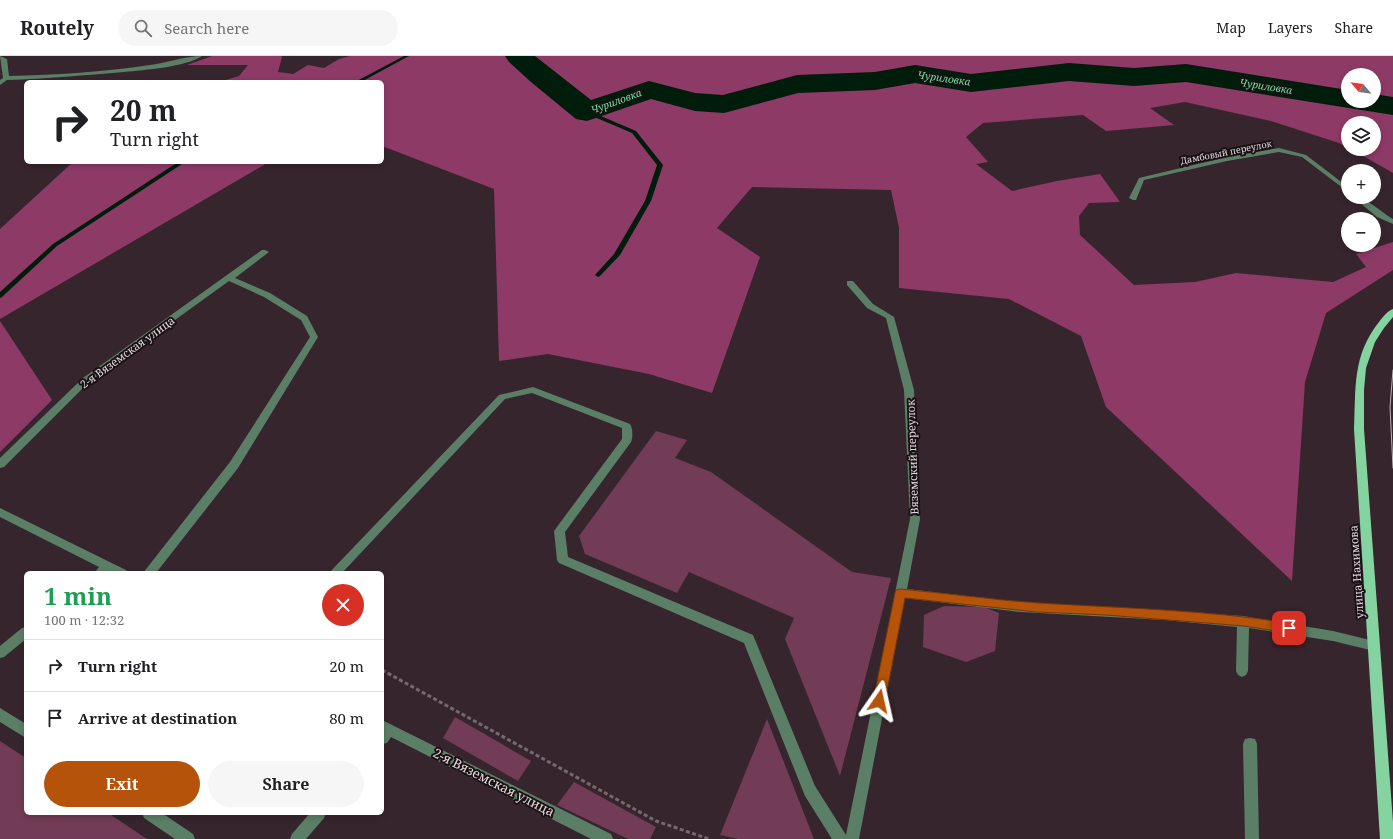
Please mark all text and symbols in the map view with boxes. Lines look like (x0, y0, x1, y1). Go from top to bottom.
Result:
search box (118, 10, 398, 46)
text: Routely (20, 15, 94, 41)
icon: search (132, 17, 154, 39)
text: Search here (164, 18, 249, 38)
text: Map (1216, 18, 1246, 37)
text: Layers (1268, 18, 1313, 37)
text: Share (1335, 18, 1373, 37)
water label: Чуриловка (917, 67, 972, 89)
north arrow (1341, 68, 1381, 108)
map controls (1341, 68, 1381, 252)
water label: Чуриловка (1239, 75, 1294, 97)
water label: Чуриловка (589, 85, 644, 117)
text: 20 m (110, 91, 177, 129)
icon: right (44, 96, 96, 148)
button: layers (1341, 116, 1381, 156)
text: Turn right (110, 127, 199, 151)
street label: Дамбовый переулок (1179, 137, 1274, 167)
button: + (1341, 164, 1381, 204)
button: − (1341, 212, 1381, 252)
street label: 2-я Вяземская улица (77, 313, 177, 391)
street label: Вяземский переулок (902, 399, 922, 515)
street label: улица Нахимова (1345, 525, 1367, 619)
text: 1 min (44, 579, 112, 612)
button: close (322, 584, 364, 626)
text: 100 m · 12:32 (44, 611, 124, 629)
pin (1272, 611, 1306, 645)
icon: arrive (1278, 617, 1300, 639)
icon: right (44, 655, 66, 677)
text: Turn right (78, 656, 157, 676)
text: 20 m (329, 656, 364, 676)
position arrow (858, 680, 900, 722)
icon: arrive (44, 707, 66, 729)
text: Arrive at destination (78, 708, 237, 728)
text: 80 m (329, 708, 364, 728)
street label: 2-я Вяземская улица (430, 743, 558, 821)
button: Exit (44, 761, 200, 807)
button: Share (208, 761, 364, 807)

